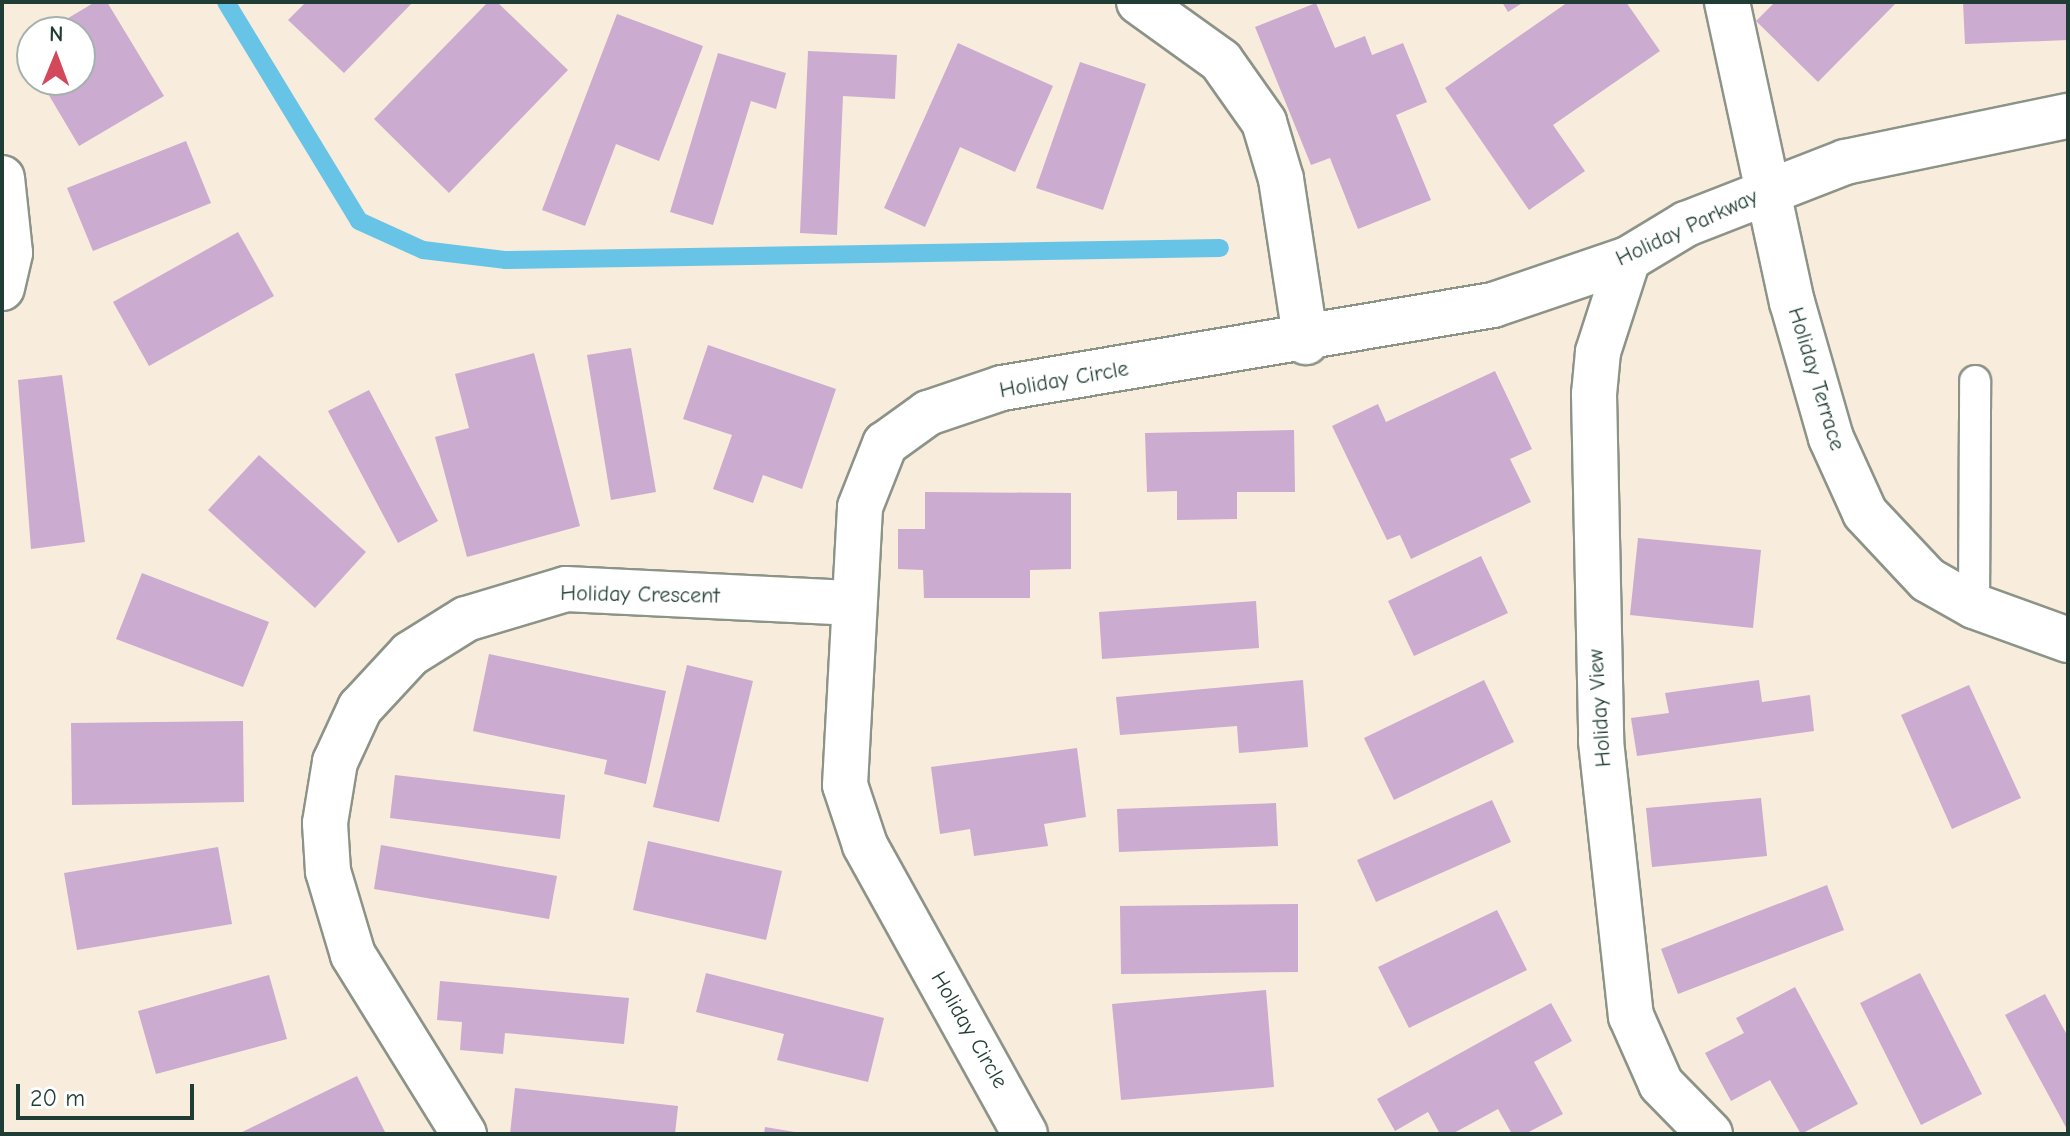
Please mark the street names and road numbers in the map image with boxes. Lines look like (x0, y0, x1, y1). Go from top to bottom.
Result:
street label: Holiday Parkway (1612, 184, 1762, 272)
street label: Holiday Terrace (1782, 304, 1850, 454)
street label: Holiday Circle (997, 356, 1131, 404)
street label: Holiday Crescent (560, 580, 720, 610)
street label: Holiday View (1583, 648, 1617, 768)
street label: Holiday Circle (925, 967, 1013, 1093)

